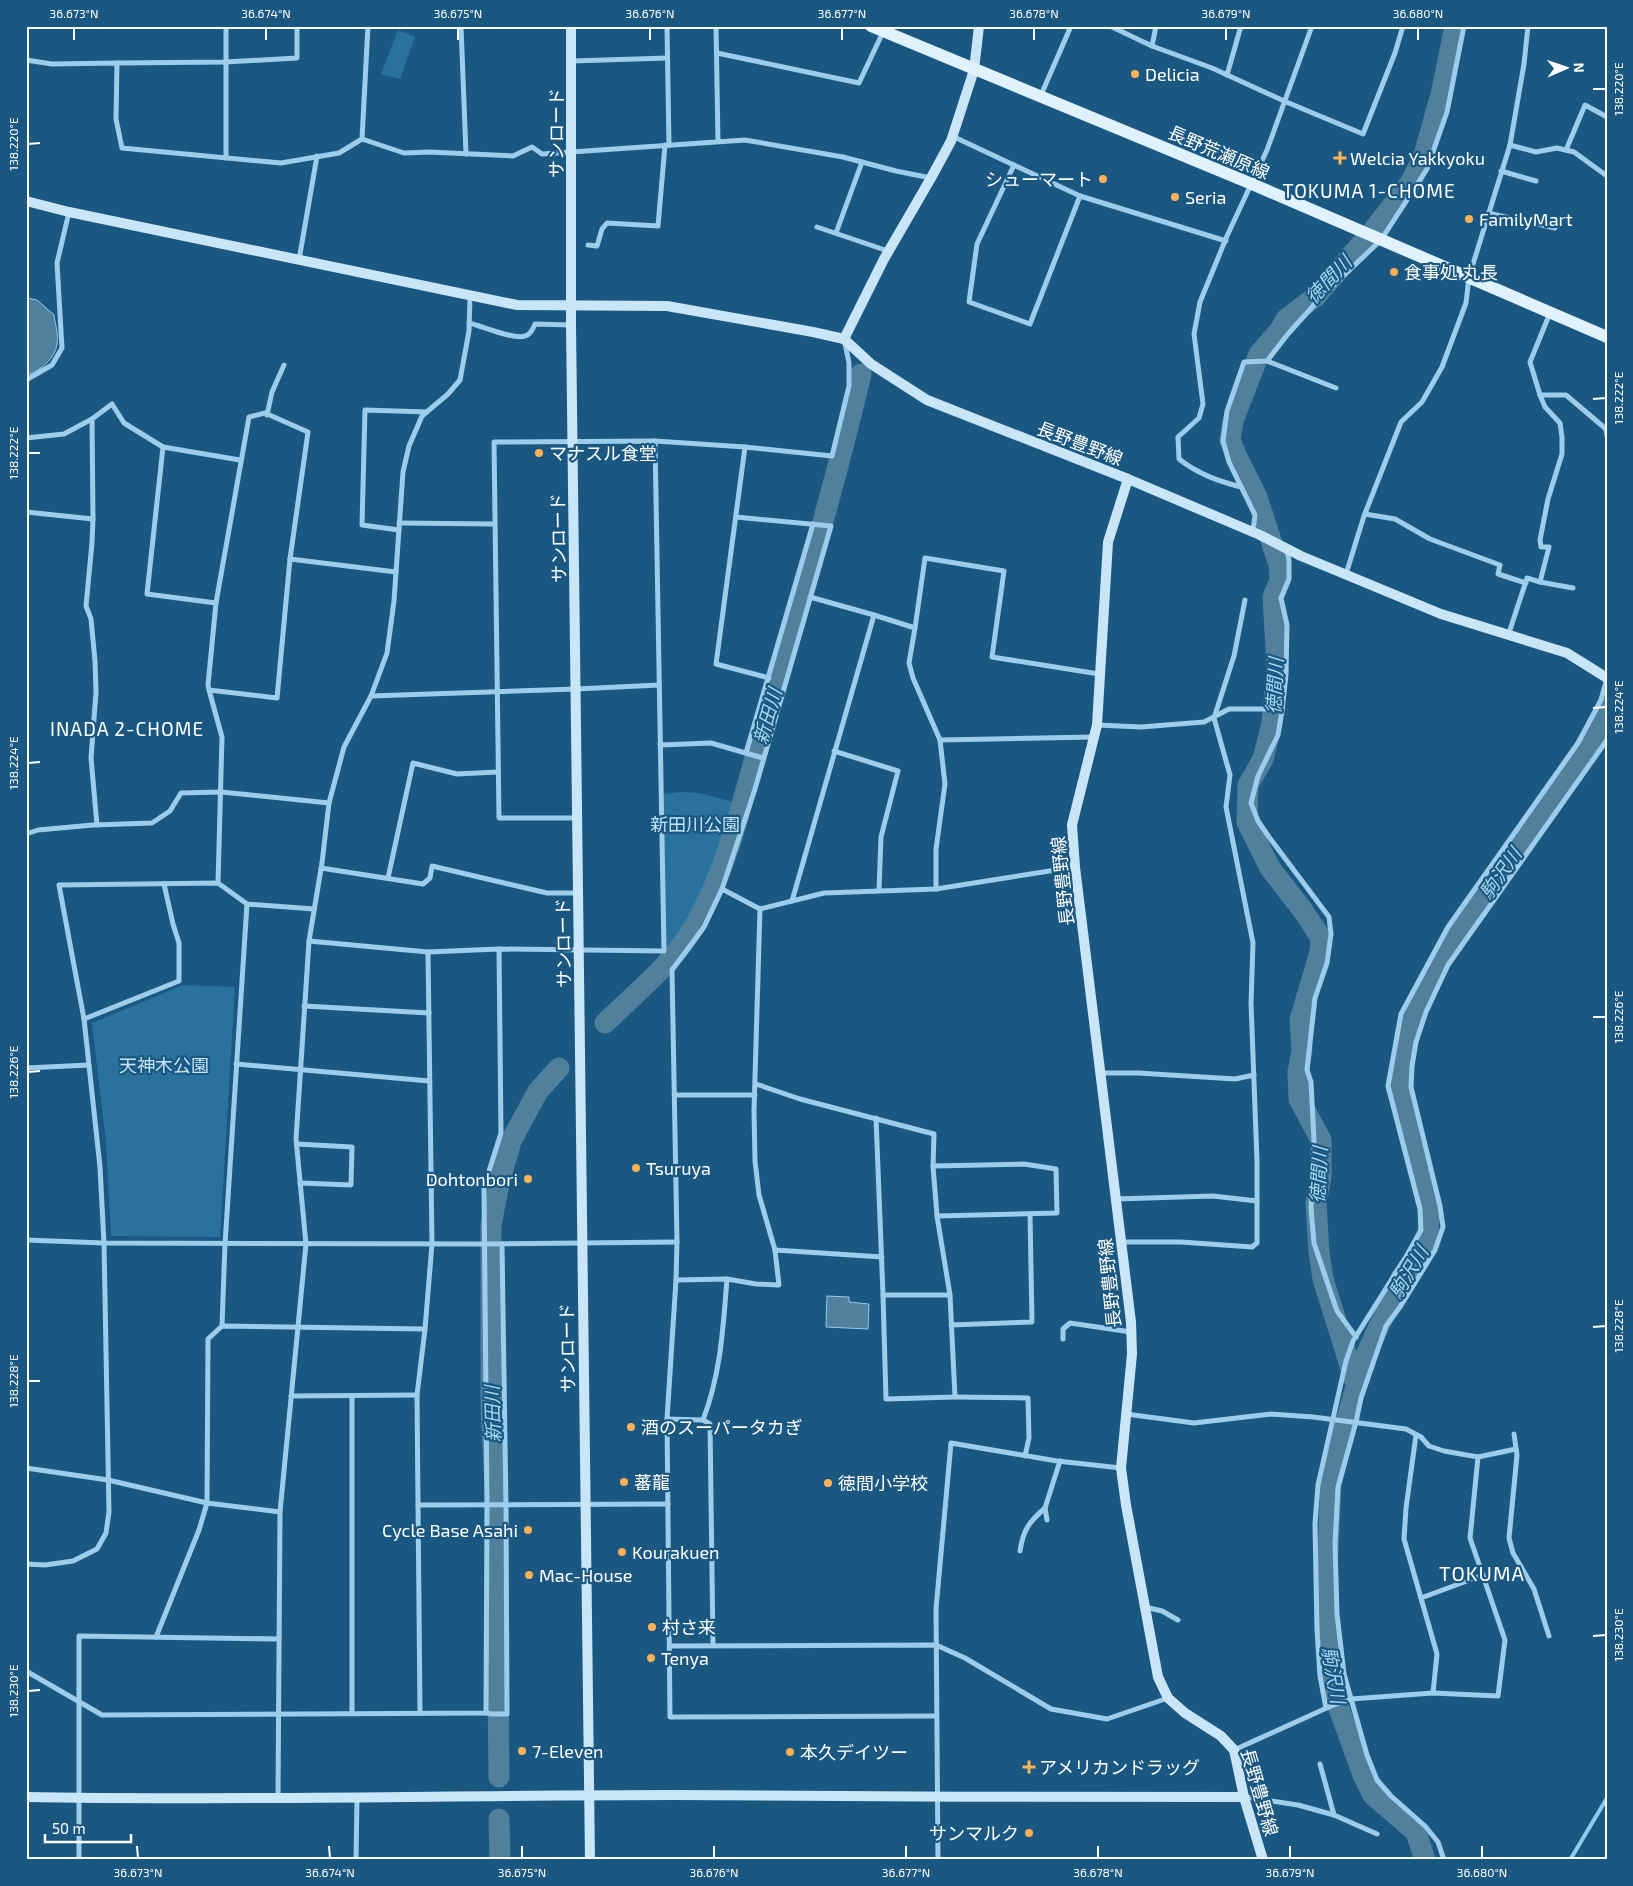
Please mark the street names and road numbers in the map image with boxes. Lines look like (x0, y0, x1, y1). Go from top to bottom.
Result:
street label: サンロード (545, 88, 567, 178)
street label: 長野荒瀬原線 (1165, 121, 1273, 183)
street label: 長野豊野線 (1034, 417, 1126, 469)
street label: サンロード (546, 493, 570, 583)
street label: 長野豊野線 (1046, 835, 1078, 927)
street label: サンロード (551, 898, 575, 988)
street label: 長野豊野線 (1093, 1237, 1125, 1329)
street label: サンロード (555, 1303, 579, 1393)
street label: 長野豊野線 (1237, 1746, 1283, 1838)

